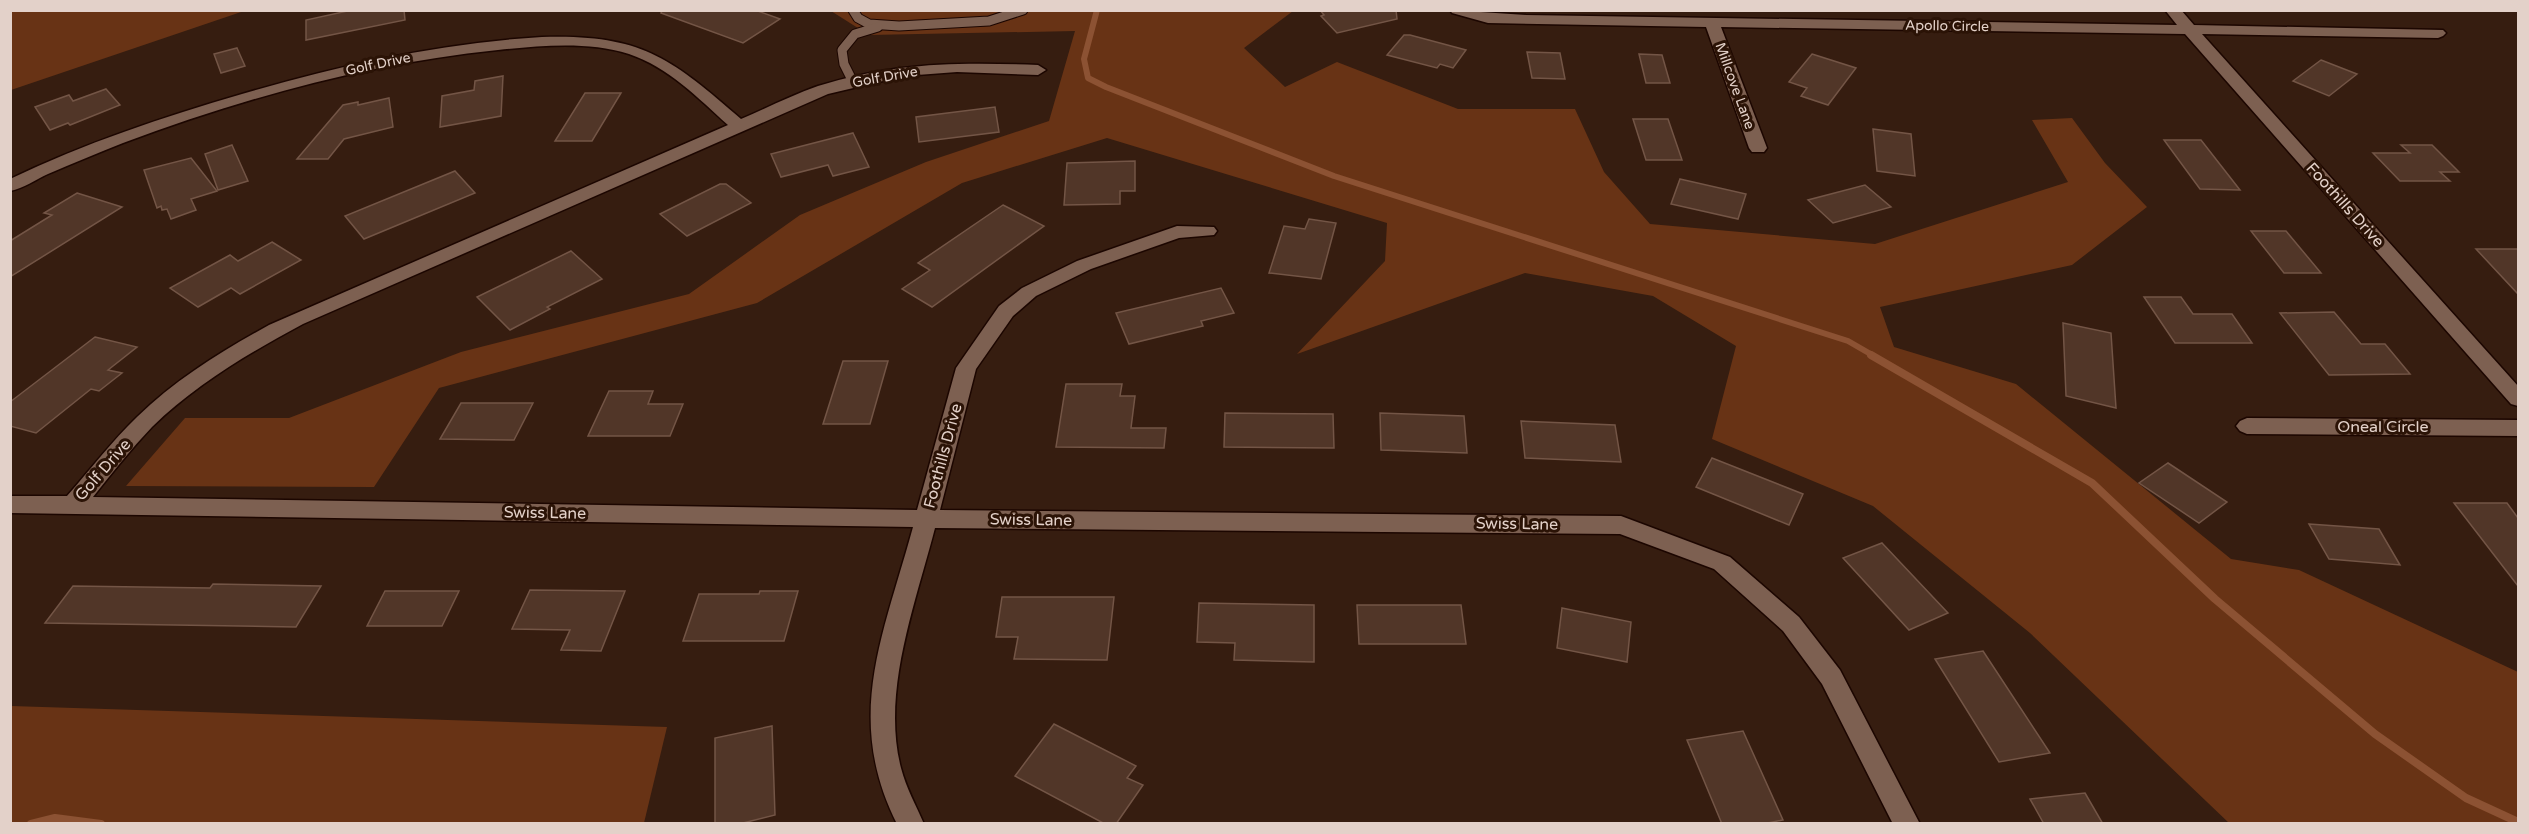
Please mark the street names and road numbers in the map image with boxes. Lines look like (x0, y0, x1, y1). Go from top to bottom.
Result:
street label: Apollo Circle (1905, 17, 1989, 35)
street label: Millcove Lane (1711, 40, 1759, 132)
street label: Golf Drive (344, 49, 412, 79)
street label: Golf Drive (851, 63, 919, 91)
street label: Foothills Drive (2302, 158, 2388, 252)
street label: Foothills Drive (919, 401, 967, 511)
street label: Oneal Circle (2337, 417, 2429, 437)
street label: Golf Drive (71, 435, 135, 505)
street label: Swiss Lane (504, 502, 586, 524)
street label: Swiss Lane (990, 509, 1072, 531)
street label: Swiss Lane (1476, 513, 1558, 535)

